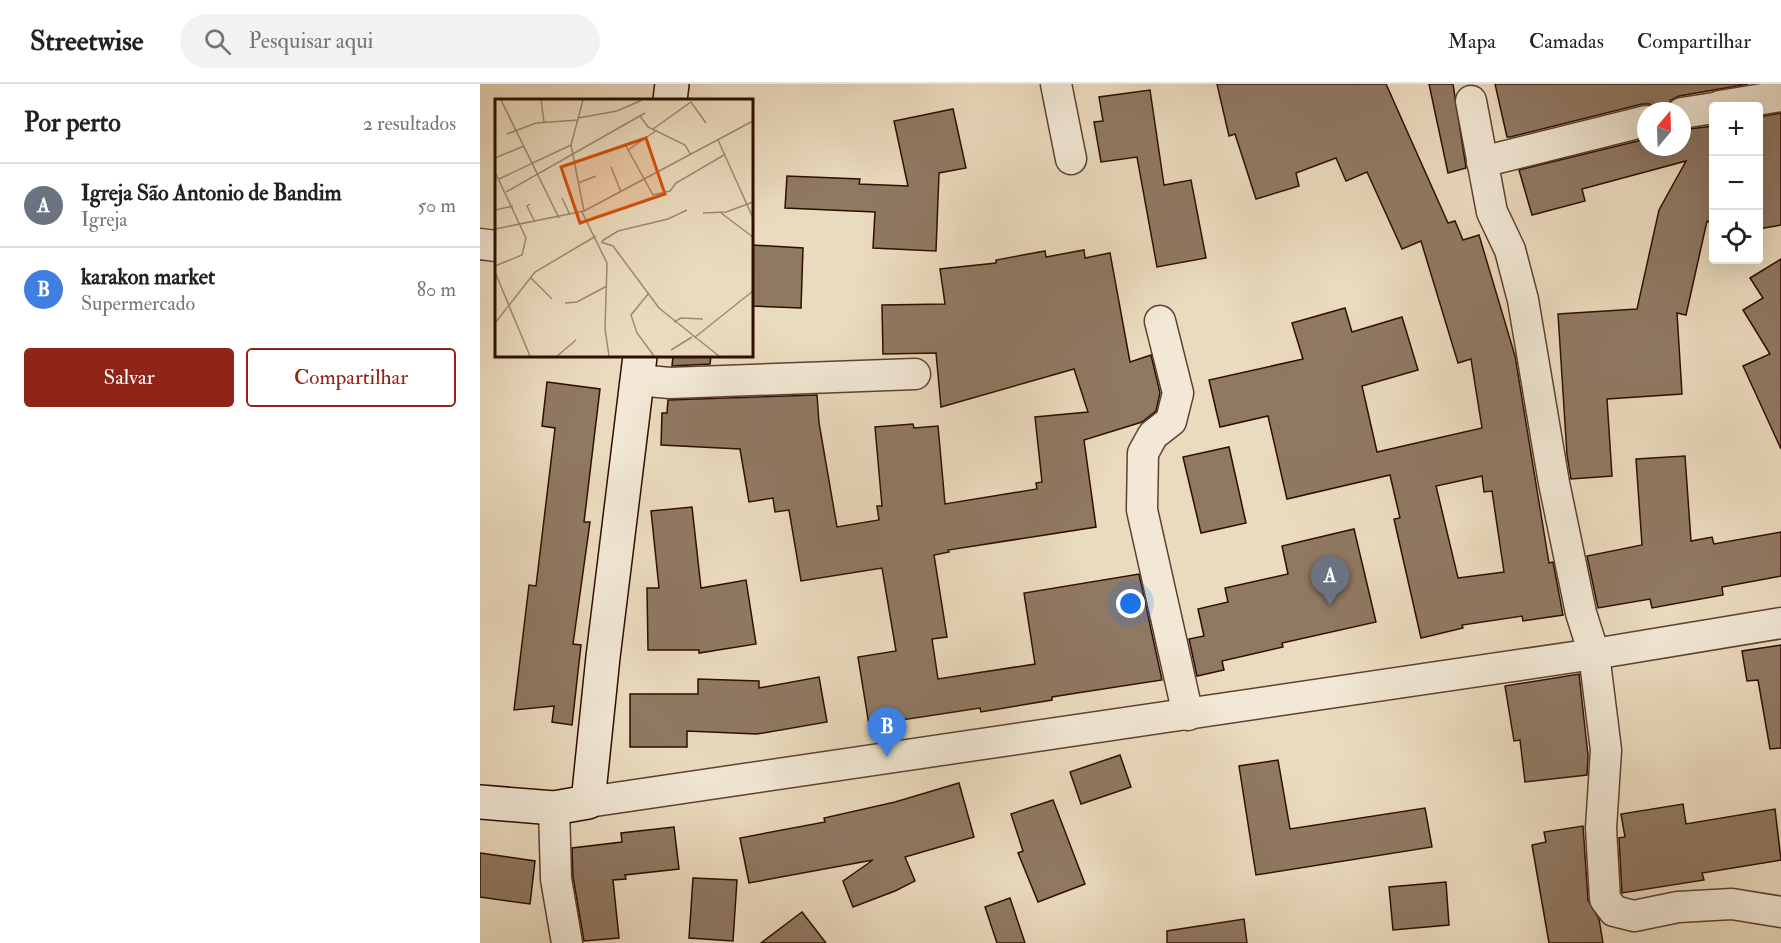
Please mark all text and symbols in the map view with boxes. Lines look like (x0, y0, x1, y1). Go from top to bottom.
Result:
search box (180, 14, 600, 68)
text: Streetwise (30, 24, 144, 59)
icon: search (201, 25, 234, 58)
text: Pesquisar aqui (249, 27, 373, 55)
text: Mapa (1448, 28, 1496, 55)
text: Camadas (1529, 28, 1604, 55)
text: Compartilhar (1637, 28, 1751, 55)
inset map (495, 99, 753, 357)
north arrow (1637, 102, 1691, 156)
map controls (1709, 102, 1763, 264)
button: + (1709, 102, 1763, 156)
text: Por perto (24, 107, 121, 139)
text: 2 resultados (363, 111, 456, 136)
button: − (1709, 156, 1763, 210)
text: Igreja São Antonio de Bandim (81, 179, 342, 207)
text: A (37, 193, 50, 218)
text: 50 m (417, 193, 456, 218)
text: Igreja (81, 207, 128, 232)
button: locate (1709, 210, 1763, 264)
text: karakon market (81, 263, 215, 291)
text: B (37, 277, 50, 302)
text: 80 m (417, 277, 456, 302)
text: Supermercado (81, 291, 195, 316)
button: Salvar (24, 348, 234, 407)
button: Compartilhar (246, 348, 456, 407)
pin: A (1310, 556, 1350, 606)
your location (1116, 589, 1145, 618)
pin: B (868, 708, 906, 757)

